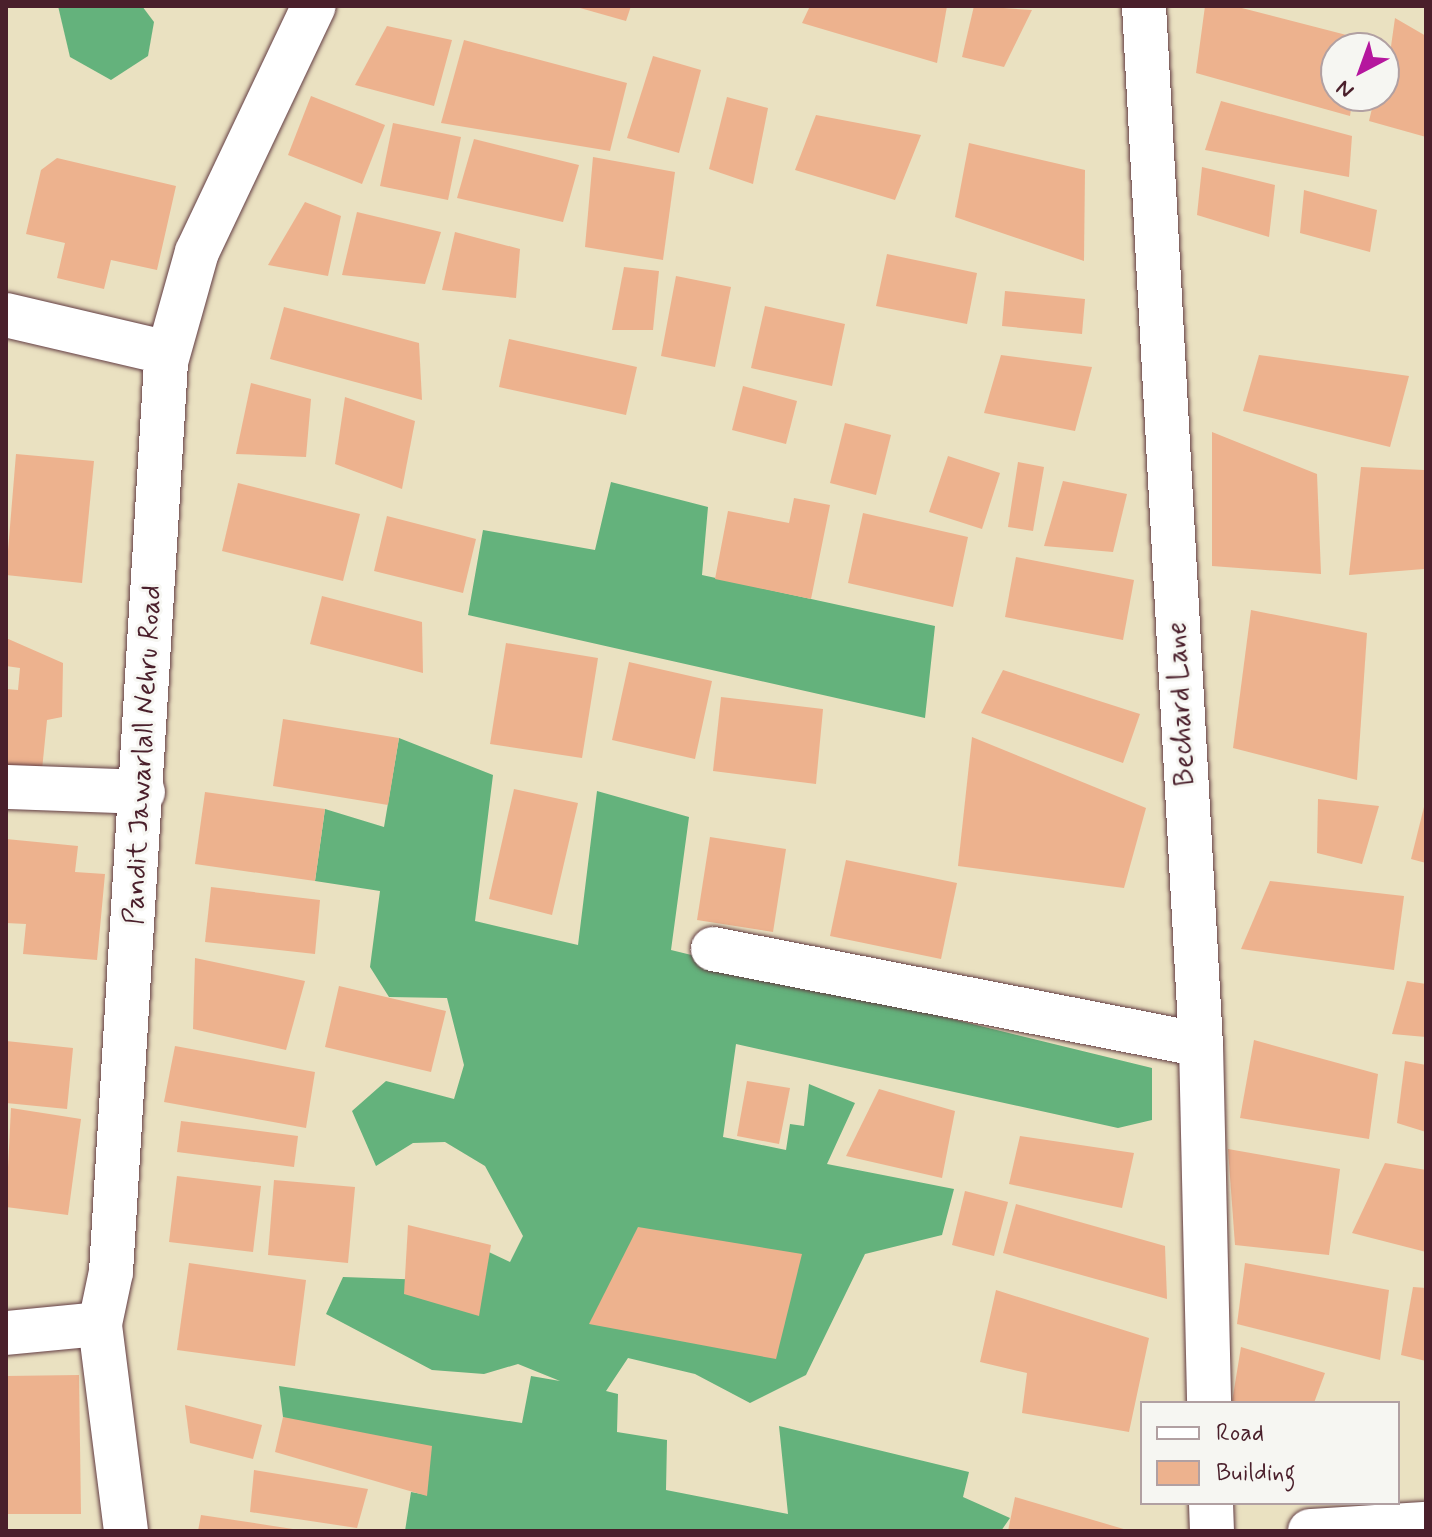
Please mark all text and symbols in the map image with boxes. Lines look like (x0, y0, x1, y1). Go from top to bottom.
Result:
north arrow (1320, 32, 1400, 112)
text: N (1331, 73, 1360, 104)
street label: Pandit Jawarlall Nehru Road (118, 583, 170, 927)
street label: Bechard Lane (1161, 620, 1203, 788)
legend (1140, 1401, 1400, 1505)
text: Road (1216, 1418, 1264, 1449)
text: Building (1216, 1458, 1296, 1489)

